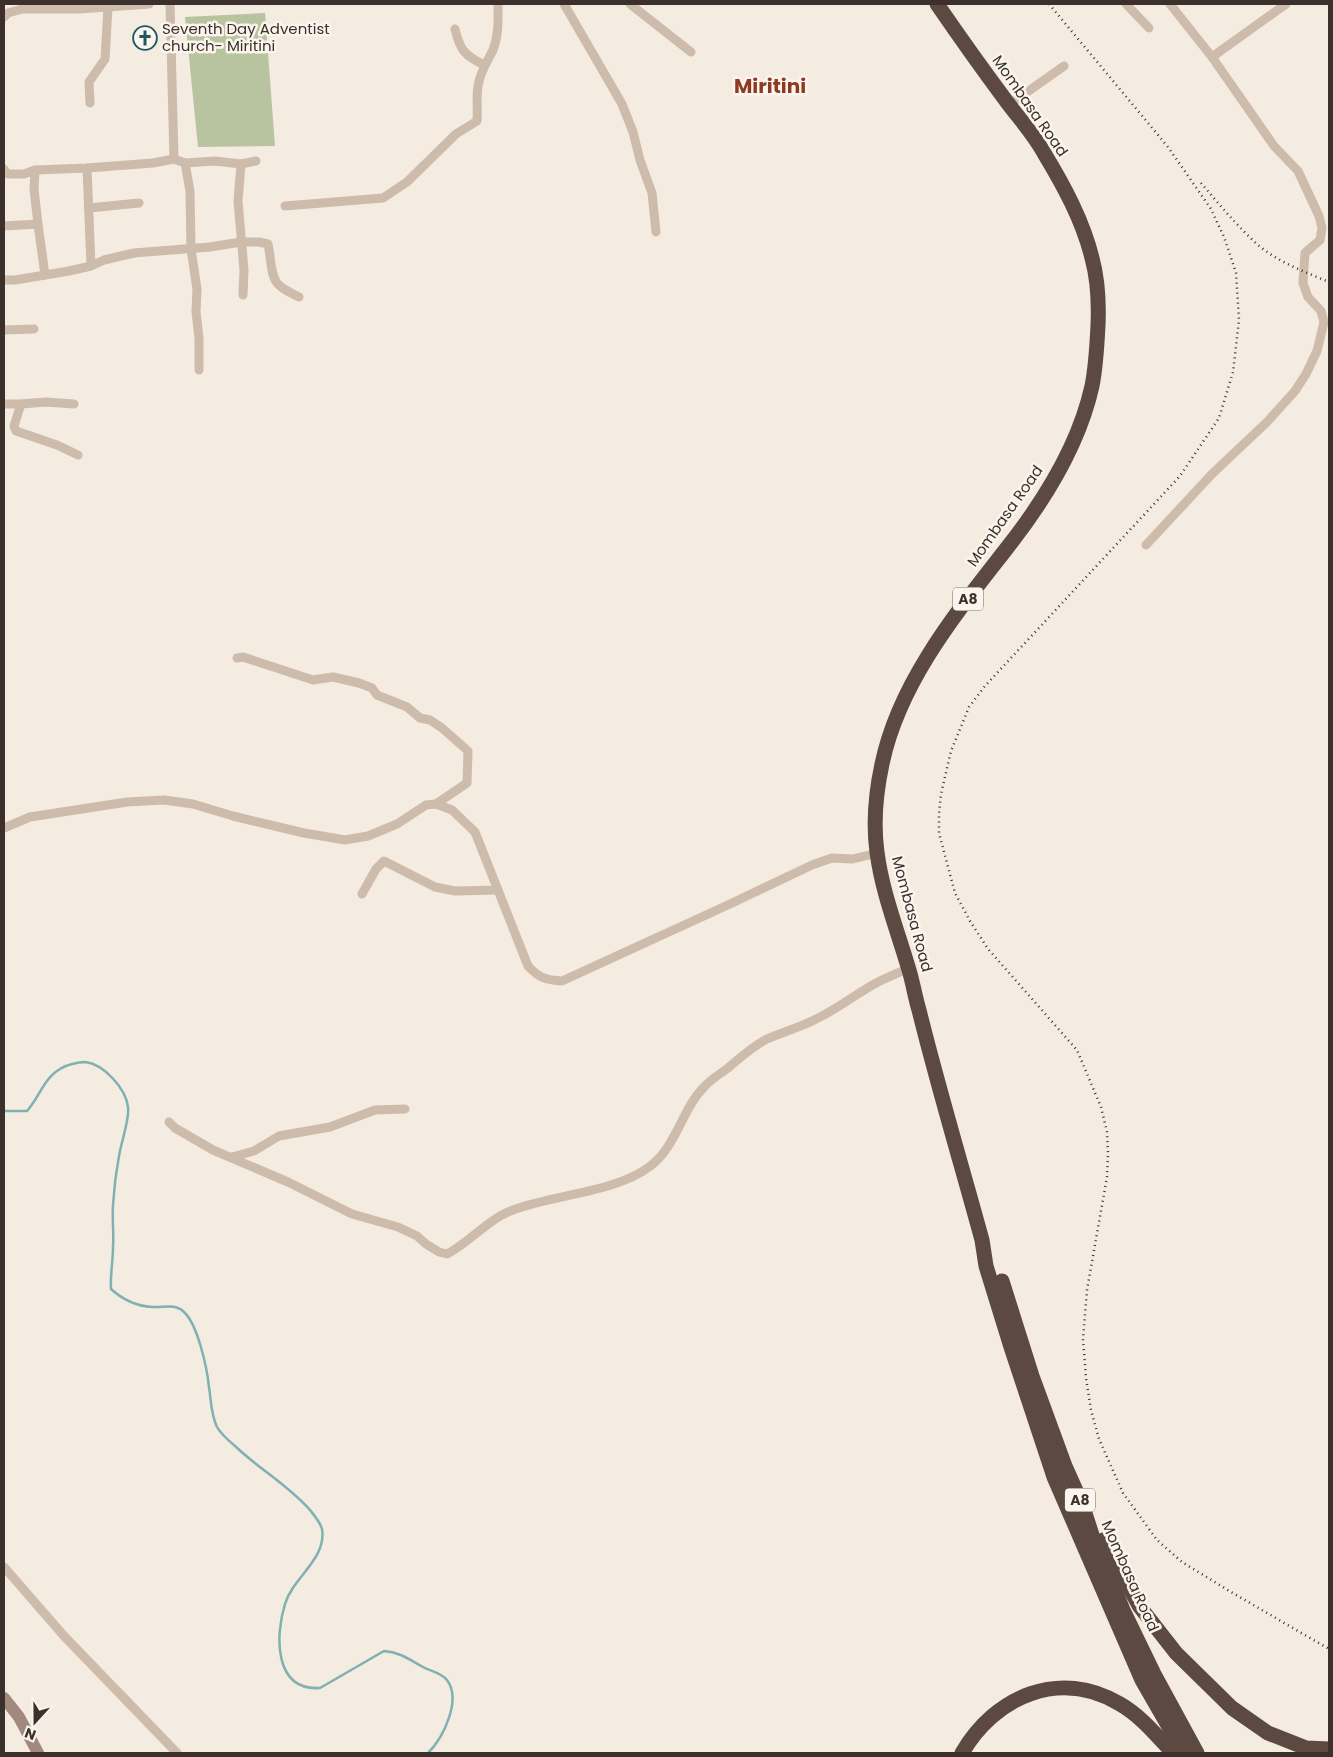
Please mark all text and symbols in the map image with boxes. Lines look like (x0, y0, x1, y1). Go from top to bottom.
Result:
place label: Seventh Day Adventist church- Miritini (162, 18, 330, 56)
church icon: Seventh Day Adventist church- Miritini (132, 25, 158, 51)
street label: Mombasa Road (988, 51, 1073, 161)
district label: Miritini (734, 72, 806, 100)
street label: Mombasa Road (962, 461, 1047, 571)
road number: A8 (953, 588, 983, 610)
street label: Mombasa Road (887, 854, 938, 974)
road number: A8 (1065, 1488, 1095, 1512)
street label: Mombasa Road (1097, 1517, 1164, 1635)
north arrow (10, 1697, 60, 1747)
text: N (22, 1723, 39, 1745)

